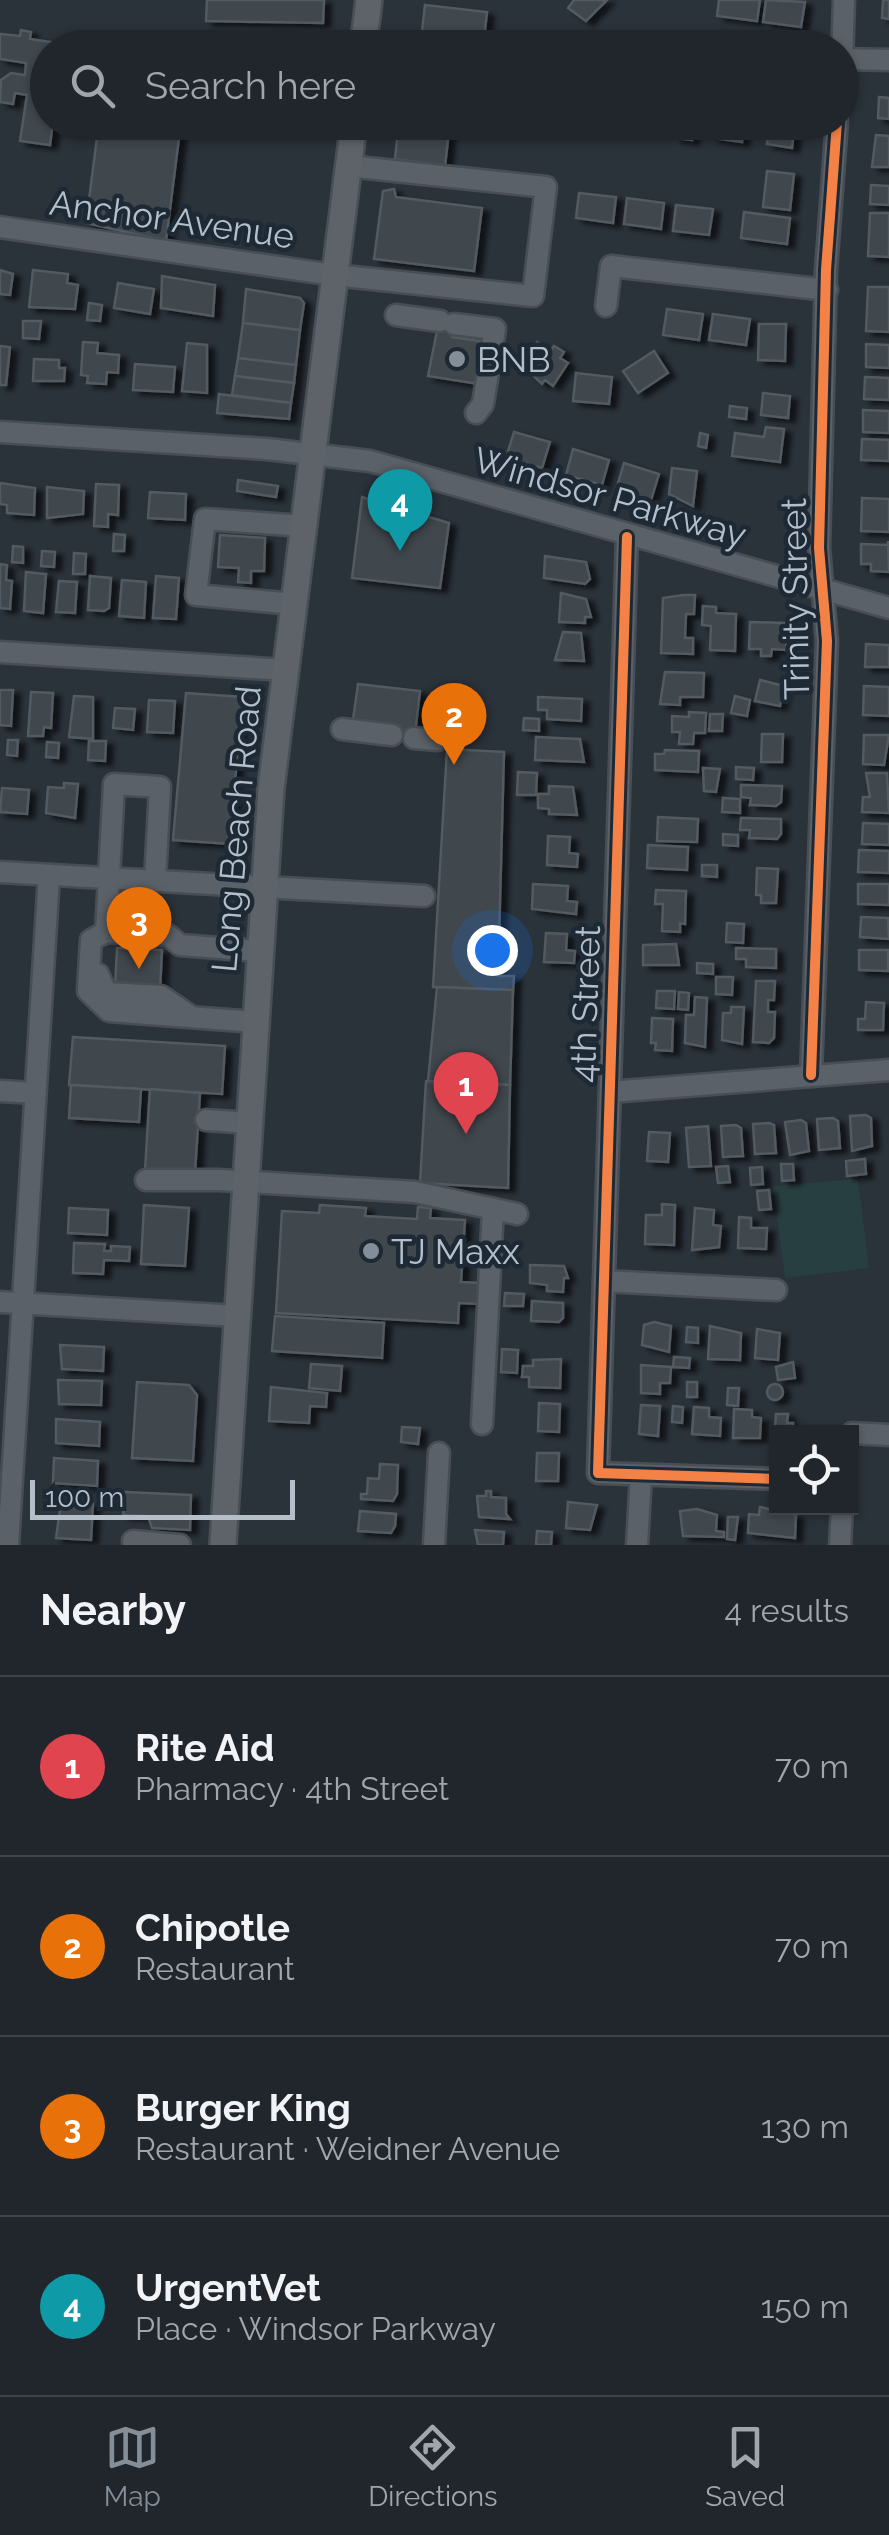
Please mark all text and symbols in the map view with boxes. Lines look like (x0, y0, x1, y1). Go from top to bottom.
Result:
search box (30, 30, 859, 140)
icon: search (65, 58, 120, 113)
text: Search here (145, 63, 356, 108)
street label: Anchor Avenue (47, 182, 297, 256)
place label: BNB (477, 339, 551, 380)
marker: BNB (446, 348, 468, 370)
street label: Windsor Parkway (469, 438, 751, 556)
pin: 4 (368, 468, 432, 551)
street label: Trinity Street (773, 497, 817, 700)
pin: 2 (422, 682, 486, 765)
street label: Long Beach Road (203, 684, 269, 974)
pin: 3 (106, 886, 172, 969)
street label: 4th Street (562, 924, 608, 1083)
your location (467, 925, 518, 976)
pin: 1 (434, 1052, 498, 1134)
place label: TJ Maxx (391, 1231, 520, 1272)
marker: TJ Maxx (360, 1240, 382, 1262)
map controls (769, 1425, 859, 1515)
button: locate (769, 1425, 859, 1515)
scale bar (30, 1475, 295, 1520)
text: 100 m (45, 1481, 124, 1514)
text: Nearby (40, 1586, 186, 1635)
text: 4 results (725, 1592, 849, 1629)
text: Rite Aid (135, 1725, 275, 1770)
text: 1 (65, 1748, 80, 1785)
text: 70 m (775, 1748, 849, 1785)
text: Pharmacy · 4th Street (135, 1770, 449, 1807)
text: Chipotle (135, 1905, 290, 1950)
text: 2 (63, 1928, 82, 1965)
text: 70 m (775, 1928, 849, 1965)
text: Restaurant (135, 1950, 295, 1987)
text: Burger King (135, 2085, 351, 2130)
text: 3 (64, 2108, 81, 2145)
text: 130 m (761, 2108, 849, 2145)
text: Restaurant · Weidner Avenue (135, 2130, 560, 2167)
text: UrgentVet (135, 2265, 321, 2310)
text: 4 (63, 2288, 82, 2325)
text: 150 m (761, 2288, 849, 2325)
text: Place · Windsor Parkway (135, 2310, 496, 2347)
tab: Map (104, 2420, 161, 2513)
tab: Directions (368, 2420, 498, 2513)
tab: Saved (705, 2420, 785, 2513)

